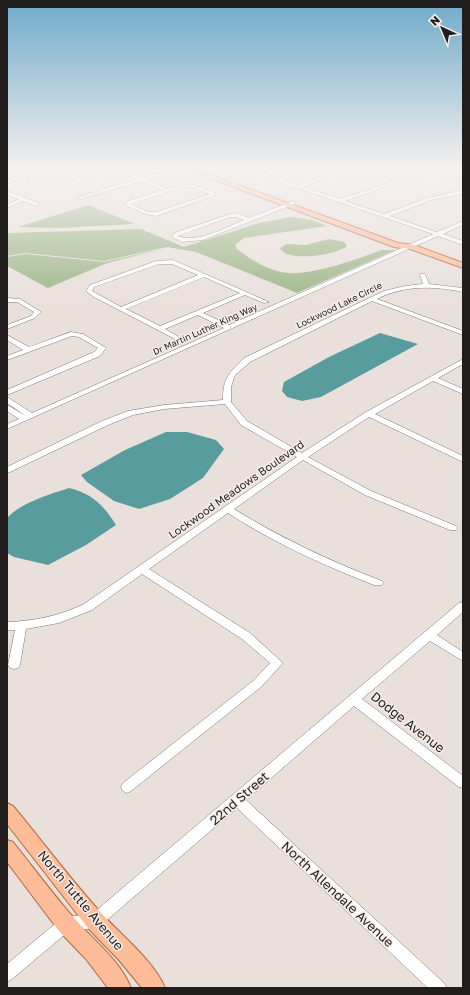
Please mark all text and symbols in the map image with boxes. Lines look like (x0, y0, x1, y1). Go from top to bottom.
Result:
north arrow (422, 8, 462, 48)
text: N (427, 13, 442, 28)
street label: Lockwood Lake Circle (294, 279, 384, 331)
street label: Dr Martin Luther King Way (151, 301, 259, 357)
street label: Lockwood Meadows Boulevard (166, 437, 306, 541)
street label: Dodge Avenue (368, 688, 448, 756)
street label: 22nd Street (206, 768, 272, 828)
street label: North Allendale Avenue (279, 838, 397, 950)
street label: North Tuttle Avenue (35, 847, 127, 953)

